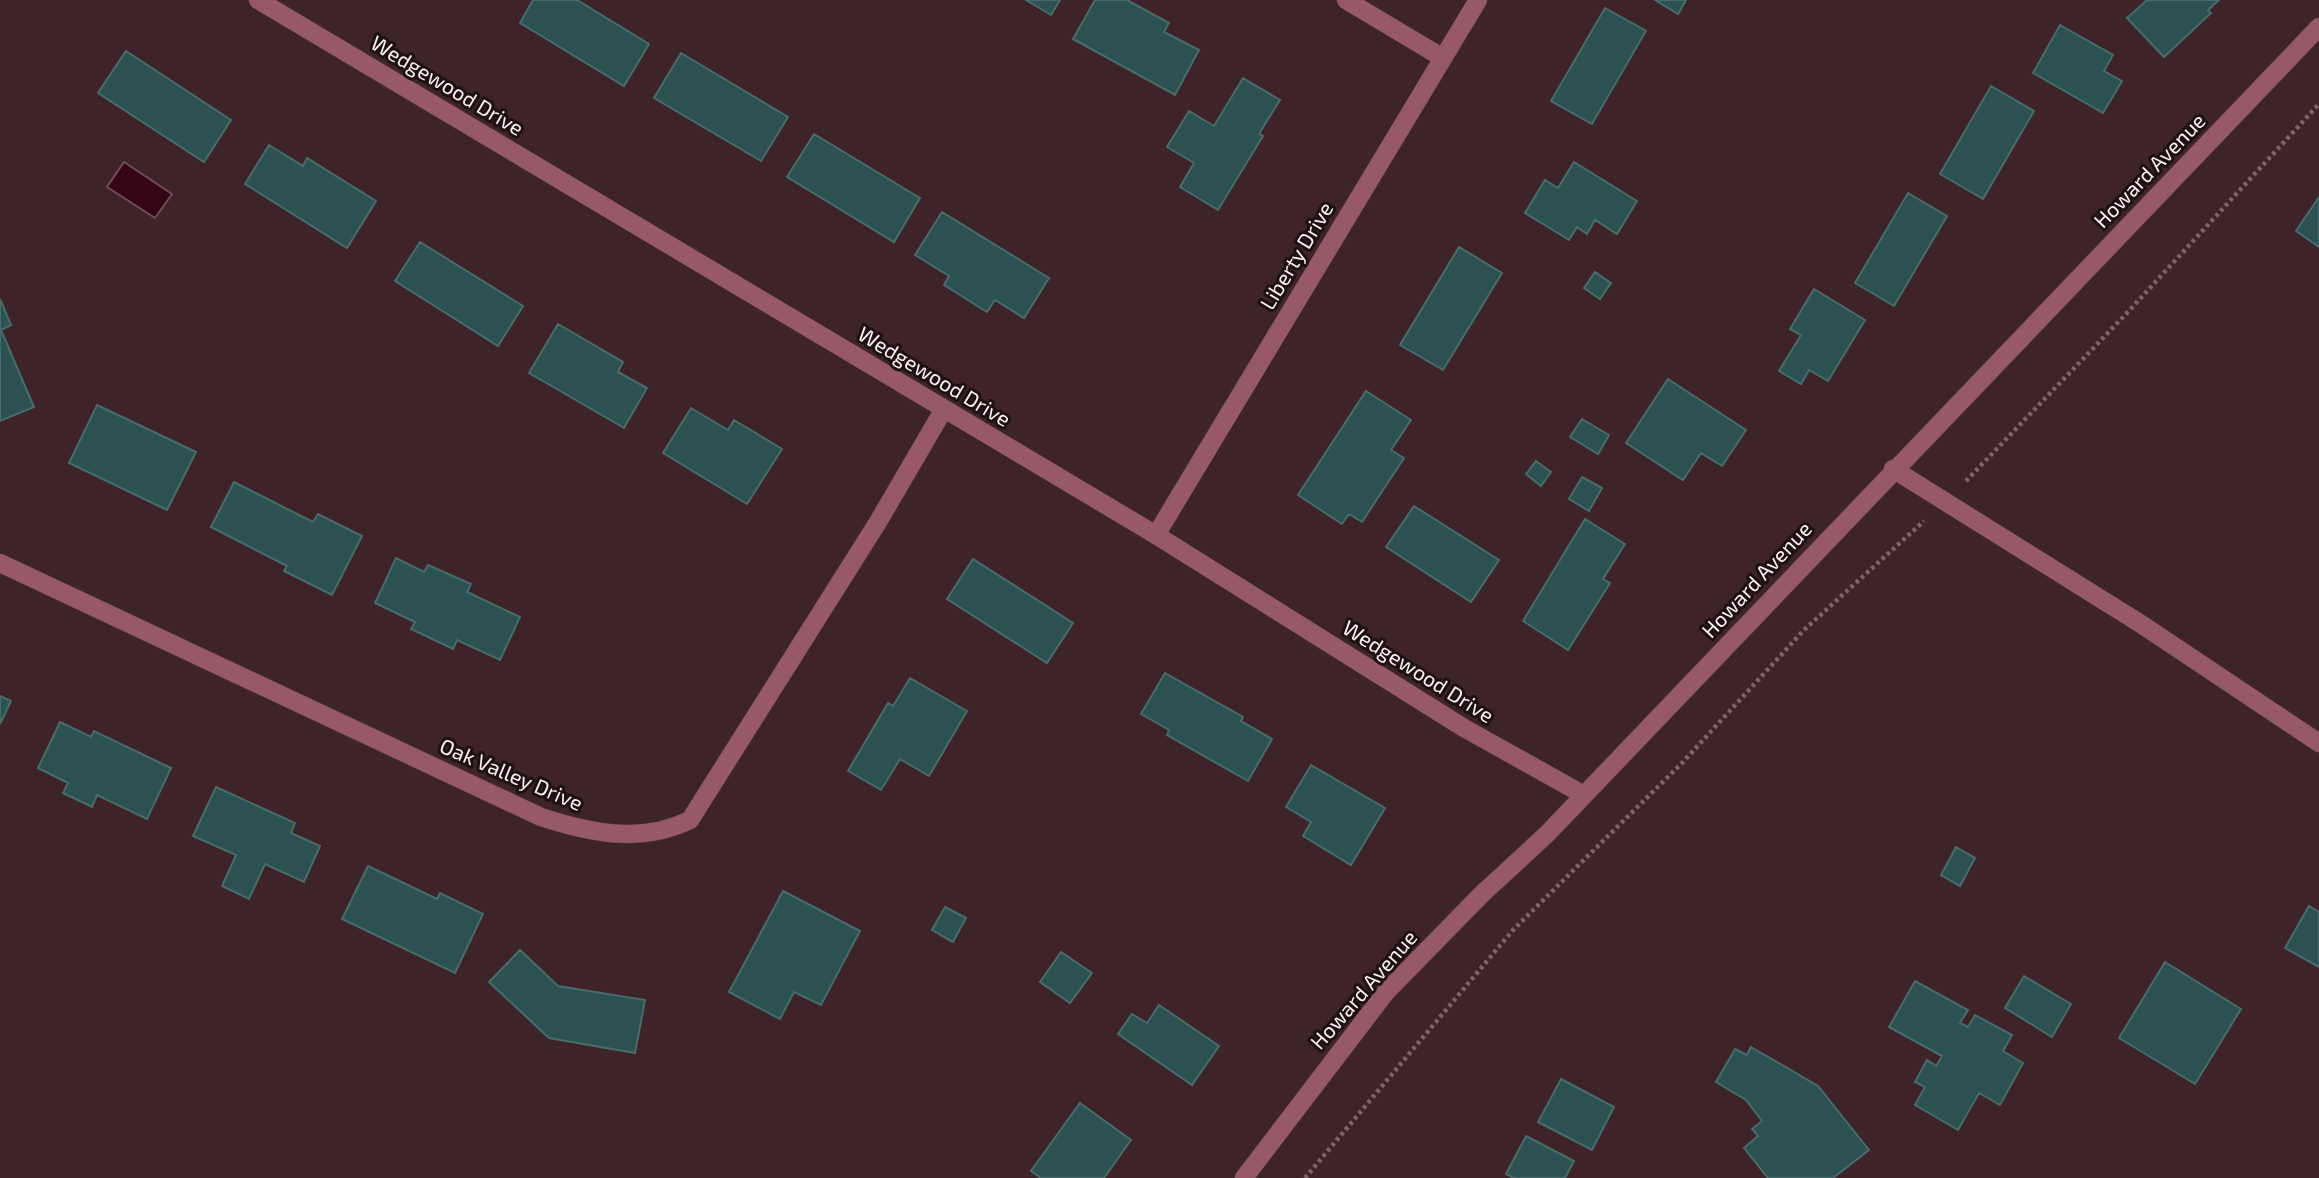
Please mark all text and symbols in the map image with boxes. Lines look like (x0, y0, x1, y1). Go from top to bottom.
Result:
street label: Wedgewood Drive (367, 29, 529, 140)
street label: Howard Avenue (2088, 108, 2210, 232)
street label: Liberty Drive (1254, 197, 1338, 313)
street label: Wedgewood Drive (854, 320, 1016, 431)
street label: Howard Avenue (1696, 516, 1816, 642)
street label: Wedgewood Drive (1339, 614, 1499, 727)
street label: Oak Valley Drive (436, 732, 587, 815)
street label: Howard Avenue (1304, 924, 1421, 1054)

